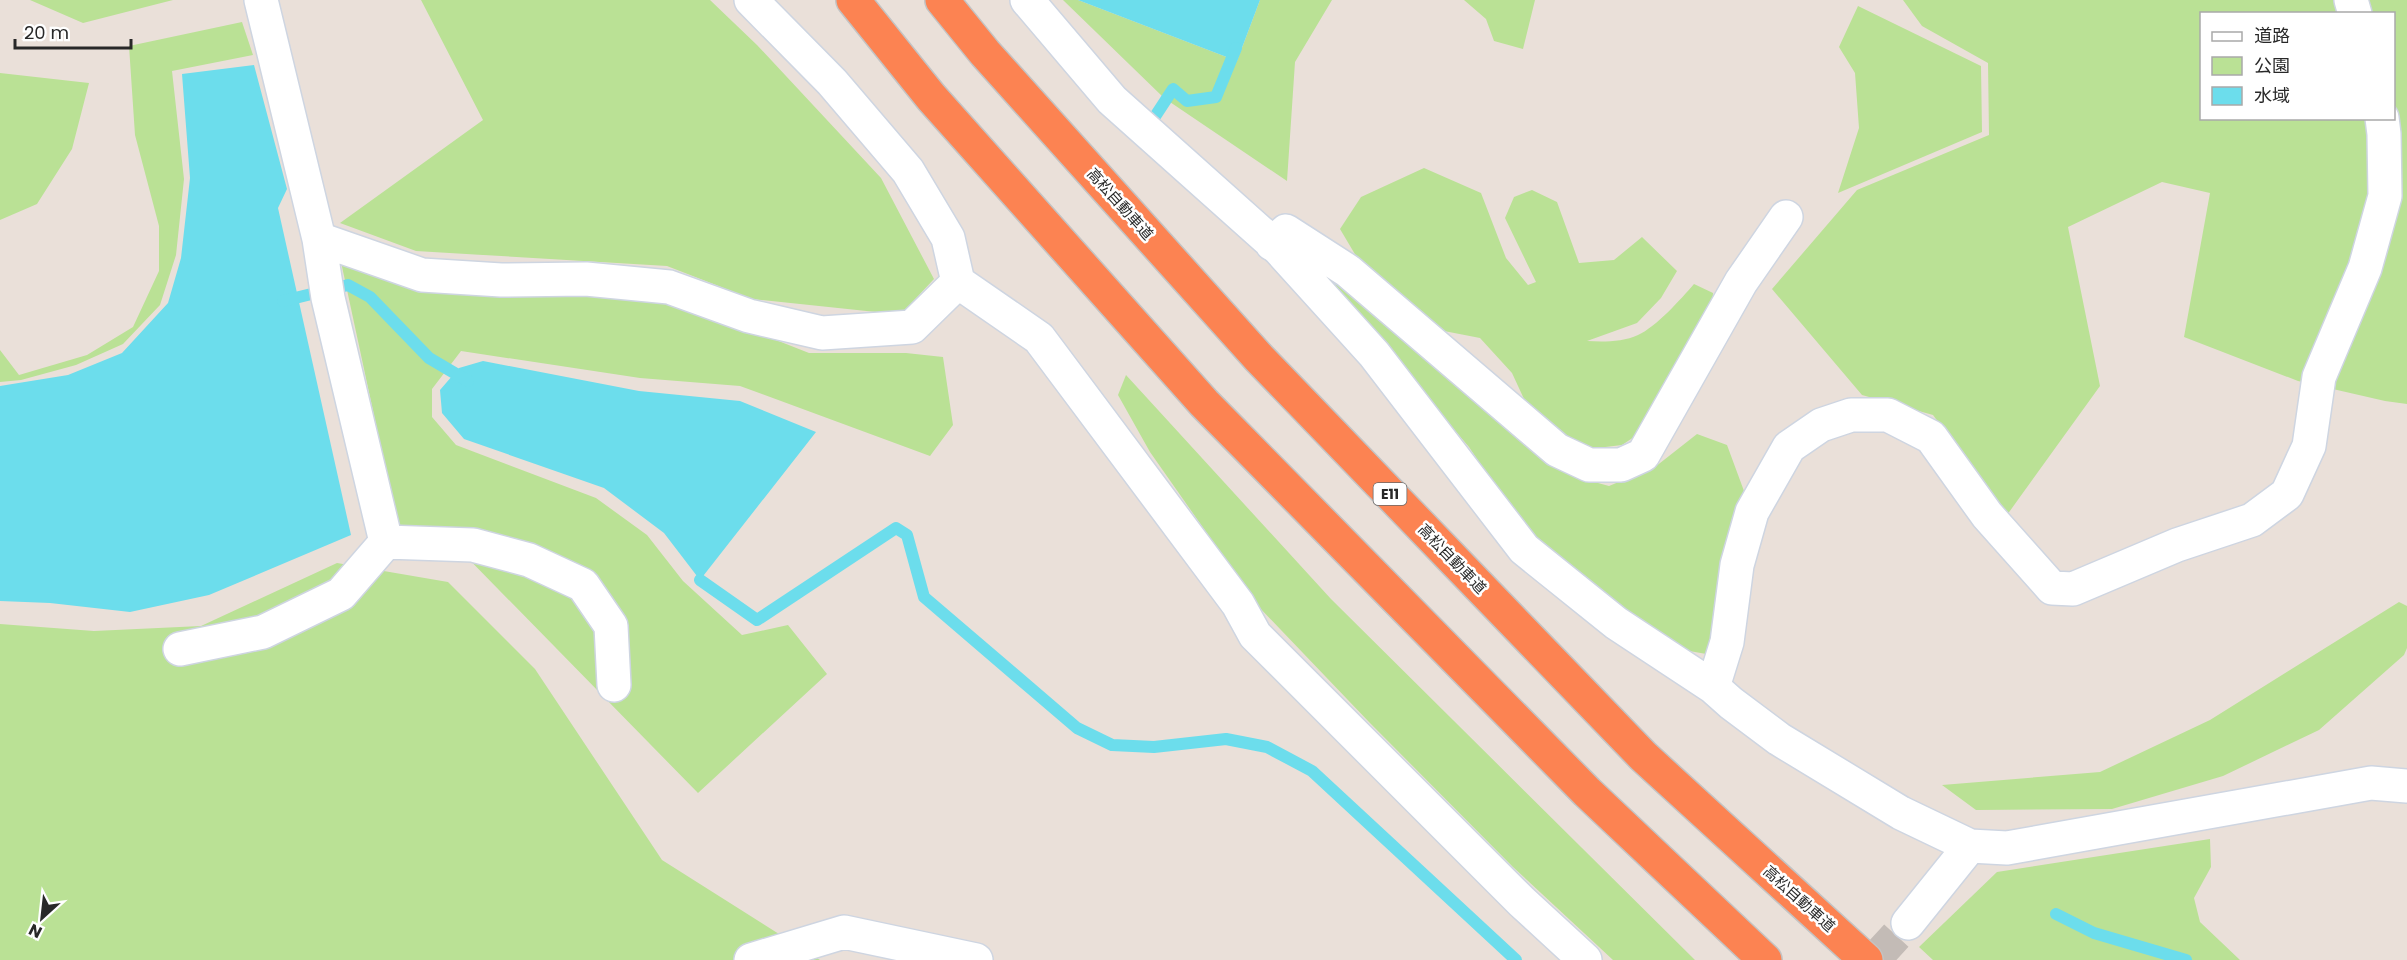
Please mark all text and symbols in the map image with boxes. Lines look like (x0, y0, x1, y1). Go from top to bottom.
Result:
scale bar (15, 12, 130, 50)
legend (2200, 12, 2395, 120)
text: 20 m (24, 20, 69, 45)
text: 道路 (2254, 23, 2290, 48)
text: 公園 (2254, 53, 2290, 78)
text: 水域 (2254, 83, 2290, 108)
street label: 高松自動車道 (1082, 163, 1158, 244)
road number: E11 (1374, 483, 1406, 505)
street label: 高松自動車道 (1414, 519, 1491, 598)
street label: 高松自動車道 (1759, 861, 1840, 937)
north arrow (12, 888, 72, 948)
text: N (25, 918, 46, 944)

